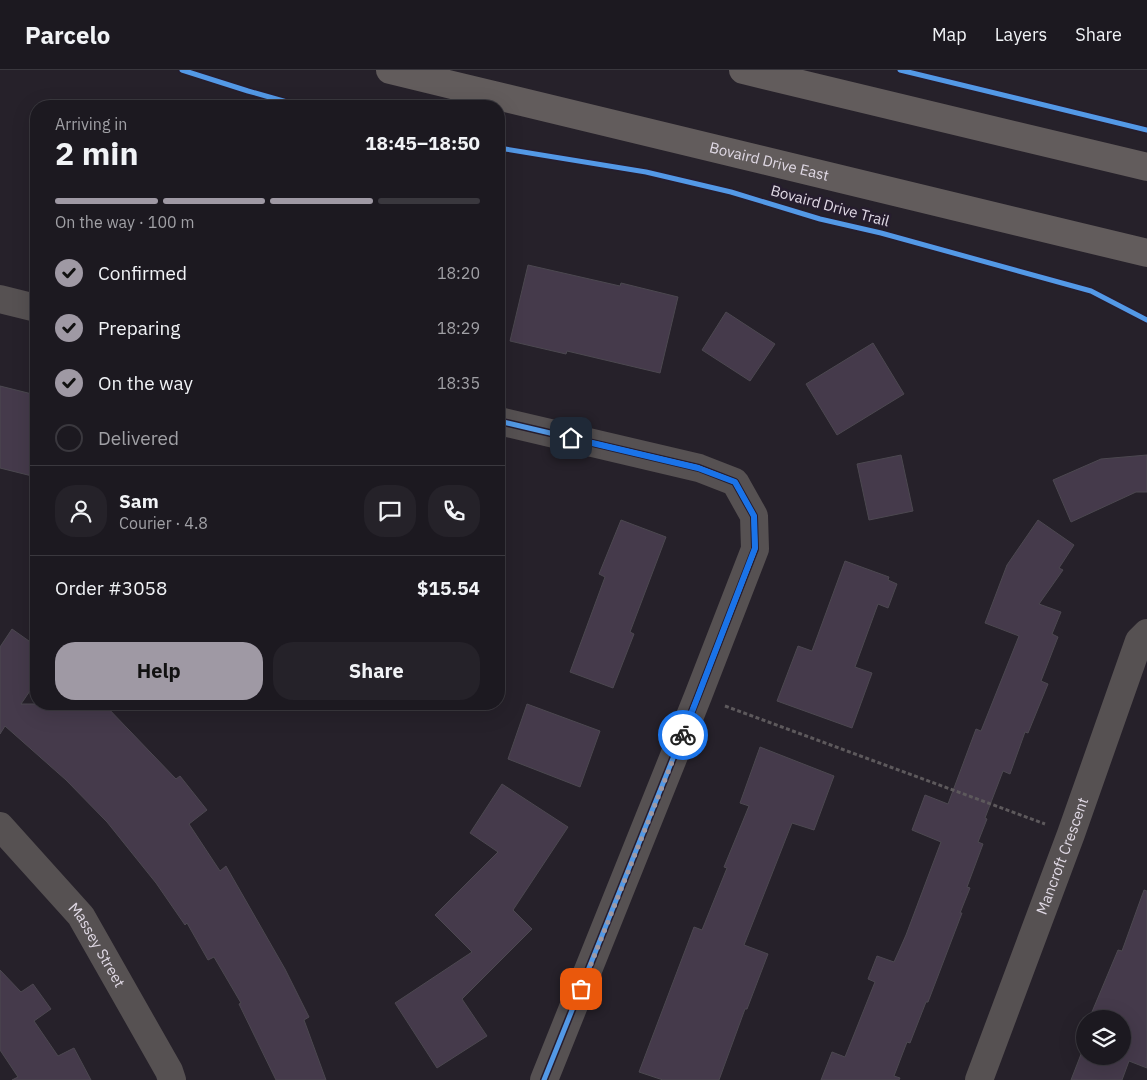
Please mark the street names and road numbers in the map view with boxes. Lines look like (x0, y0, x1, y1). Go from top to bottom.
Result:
street label: Bovaird Drive East (707, 138, 831, 185)
street label: Bovaird Drive Trail (769, 181, 892, 231)
street label: Mancroft Crescent (1032, 795, 1092, 917)
street label: Massey Street (65, 898, 129, 990)

